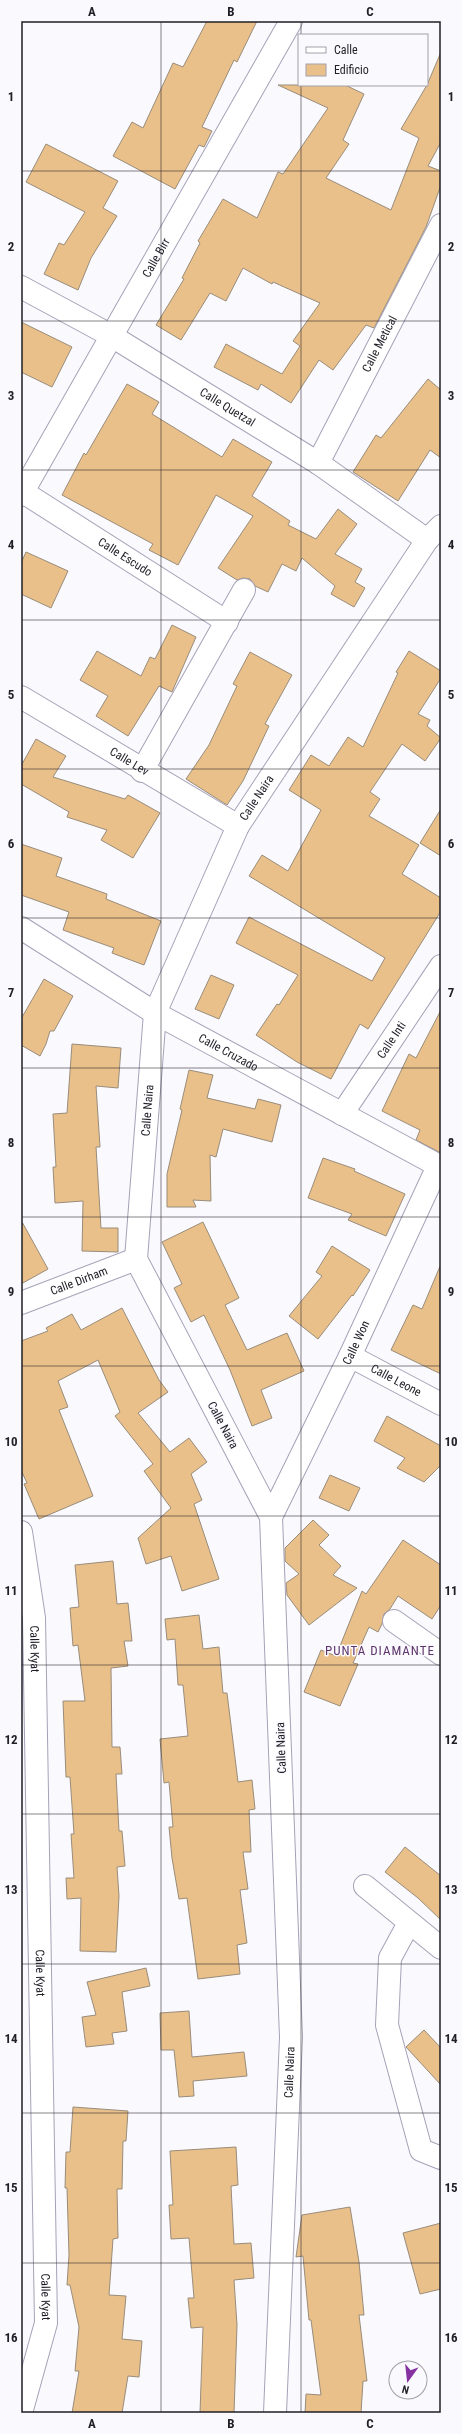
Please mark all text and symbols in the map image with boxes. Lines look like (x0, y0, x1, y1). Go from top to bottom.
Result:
text: A (88, 4, 96, 19)
text: B (227, 4, 235, 19)
text: C (366, 4, 374, 19)
legend (298, 34, 428, 86)
text: Calle (334, 43, 358, 57)
text: Edificio (334, 63, 369, 77)
text: 1 (8, 89, 14, 104)
text: 1 (448, 89, 454, 104)
street label: Calle Birr (139, 235, 173, 280)
text: 2 (8, 239, 15, 254)
text: 2 (448, 239, 455, 254)
street label: Calle Metical (359, 313, 400, 375)
street label: Calle Quetzal (197, 385, 258, 430)
text: 3 (8, 388, 14, 403)
text: 3 (448, 388, 454, 403)
street label: Calle Escudo (95, 535, 155, 579)
text: 4 (8, 537, 15, 552)
text: 4 (448, 537, 455, 552)
text: 5 (8, 687, 15, 702)
text: 5 (448, 687, 455, 702)
street label: Calle Lev (107, 744, 151, 778)
street label: Calle Naira (237, 772, 277, 823)
text: 6 (8, 836, 15, 851)
text: 6 (448, 836, 455, 851)
text: 7 (8, 985, 15, 1000)
text: 7 (448, 985, 455, 1000)
street label: Calle Inti (374, 1019, 409, 1061)
street label: Calle Cruzado (196, 1031, 261, 1074)
street label: Calle Naira (139, 1084, 156, 1137)
text: 8 (8, 1135, 14, 1150)
text: 8 (448, 1135, 454, 1150)
street label: Calle Dirham (48, 1264, 110, 1298)
text: 9 (8, 1284, 14, 1299)
text: 9 (448, 1284, 454, 1299)
street label: Calle Won (340, 1318, 373, 1367)
street label: Calle Leone (368, 1361, 424, 1400)
street label: Calle Naira (205, 1399, 241, 1451)
text: 10 (4, 1434, 18, 1449)
text: 10 (444, 1434, 458, 1449)
text: 11 (4, 1583, 18, 1598)
text: 11 (444, 1583, 458, 1598)
street label: Calle Kyat (27, 1625, 42, 1673)
district label: PUNTA DIAMANTE (325, 1643, 435, 1658)
street label: Calle Naira (273, 1722, 289, 1774)
text: 12 (4, 1732, 18, 1747)
text: 12 (444, 1732, 458, 1747)
text: 13 (4, 1882, 18, 1897)
text: 13 (444, 1882, 458, 1897)
street label: Calle Kyat (33, 1949, 47, 1997)
text: 14 (4, 2031, 18, 2046)
text: 14 (444, 2031, 458, 2046)
street label: Calle Naira (281, 2046, 298, 2098)
text: 15 (4, 2180, 18, 2195)
text: 15 (444, 2180, 458, 2195)
street label: Calle Kyat (38, 2273, 53, 2321)
text: 16 (4, 2330, 18, 2345)
text: 16 (444, 2330, 458, 2345)
north arrow (388, 2360, 428, 2400)
text: N (400, 2382, 410, 2396)
text: A (88, 2416, 96, 2431)
text: B (227, 2416, 235, 2431)
text: C (366, 2416, 374, 2431)

